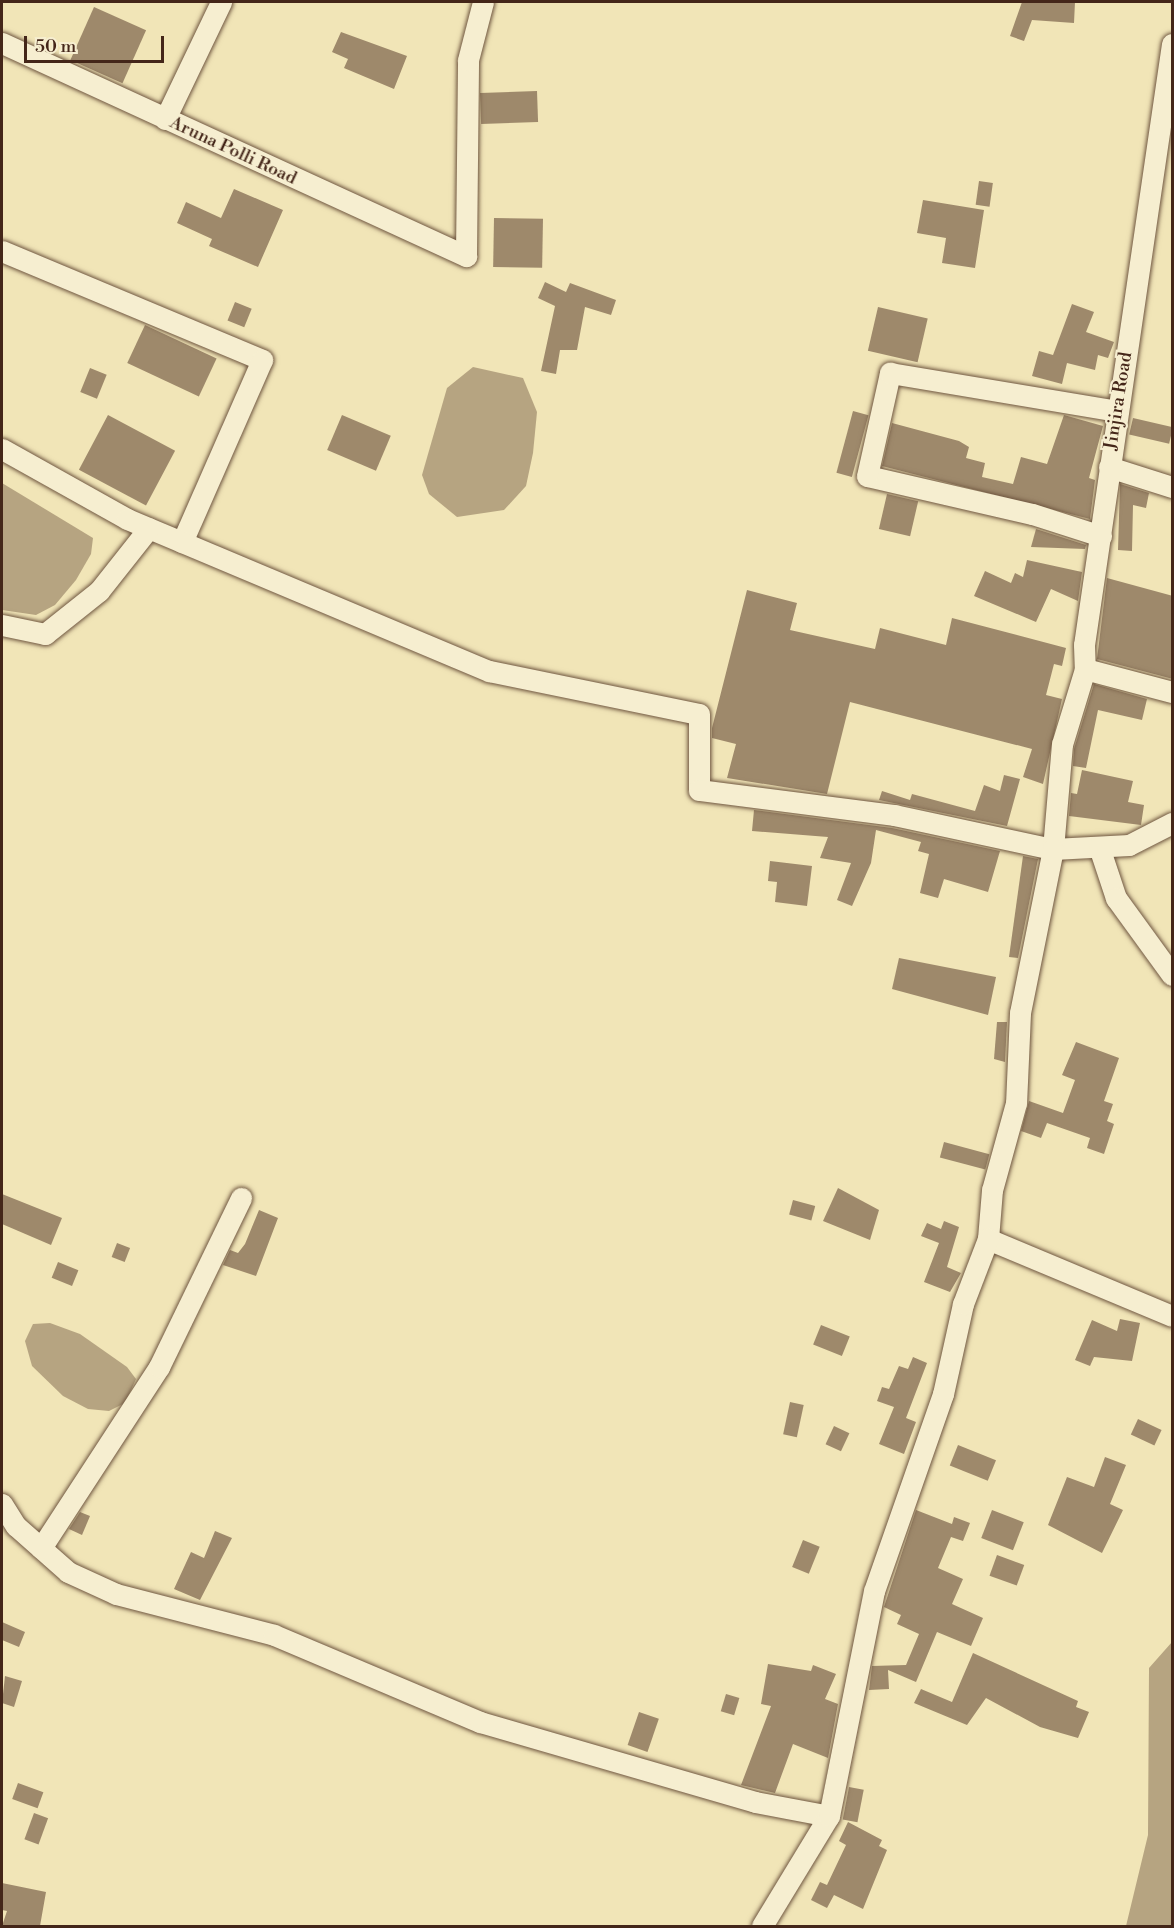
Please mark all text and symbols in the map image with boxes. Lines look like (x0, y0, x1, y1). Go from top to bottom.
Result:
scale bar (27, 24, 166, 62)
text: 50 m (35, 35, 76, 58)
street label: Aruna Polli Road (166, 112, 300, 190)
street label: Jinjira Road (1101, 350, 1137, 452)

